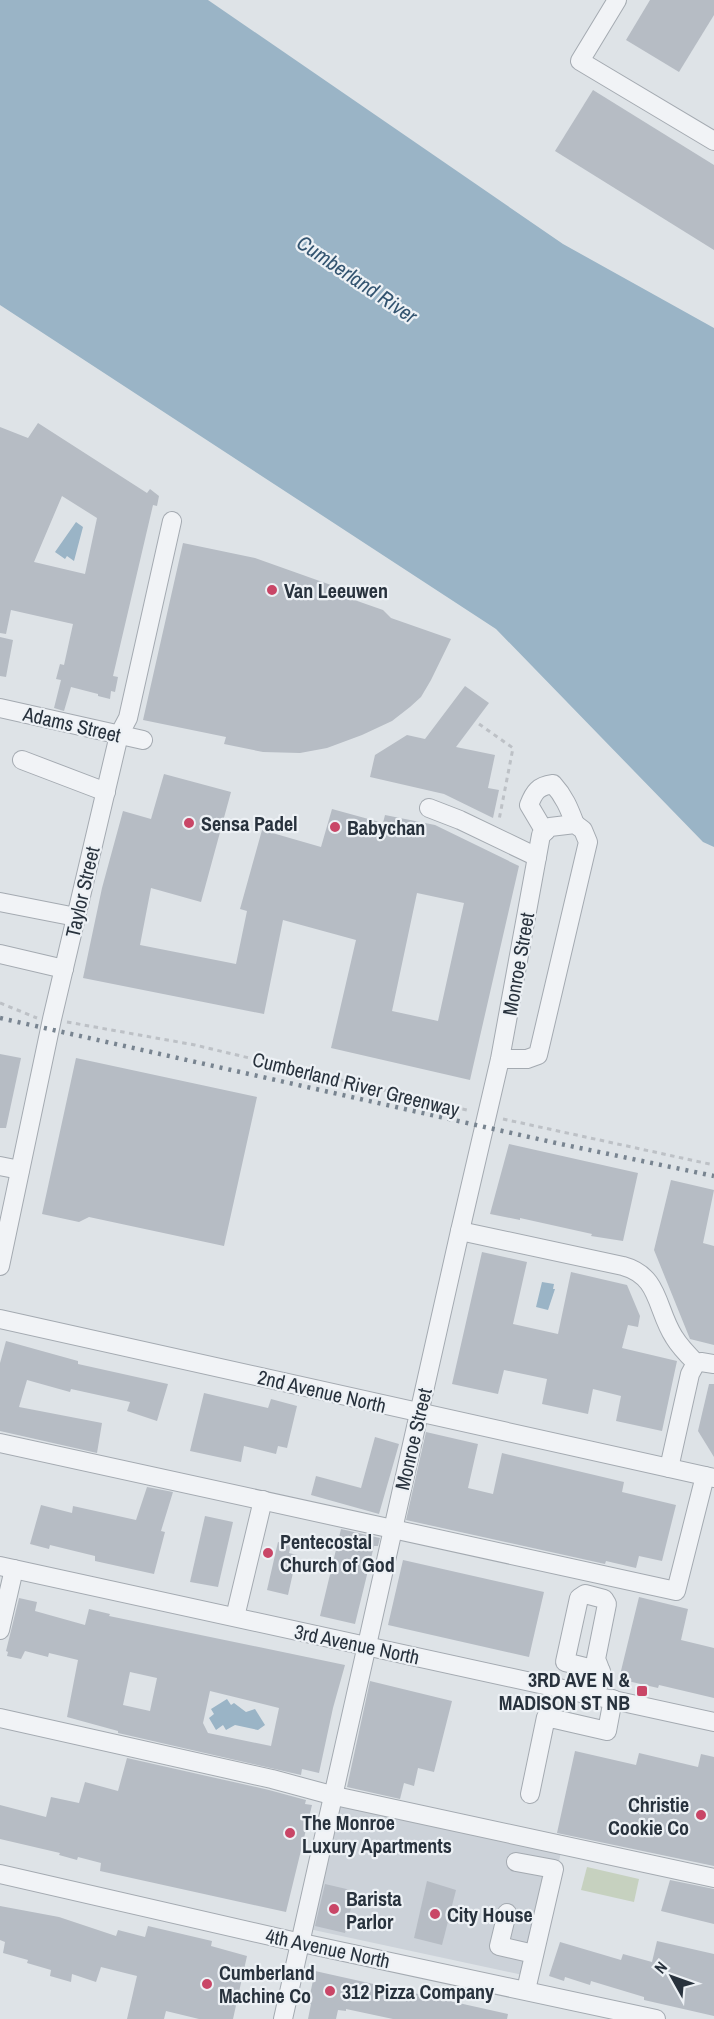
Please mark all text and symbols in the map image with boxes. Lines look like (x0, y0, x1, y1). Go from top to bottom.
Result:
water label: Cumberland River (291, 228, 424, 331)
place label: Van Leeuwen (284, 577, 388, 604)
marker: Van Leeuwen (265, 583, 279, 597)
street label: Adams Street (20, 699, 124, 748)
place label: Sensa Padel (201, 810, 298, 837)
place label: Babychan (347, 814, 425, 841)
marker: Sensa Padel (182, 816, 196, 830)
marker: Babychan (328, 820, 342, 834)
street label: Taylor Street (58, 844, 106, 940)
street label: Monroe Street (496, 910, 540, 1018)
street label: Cumberland River Greenway (250, 1045, 463, 1123)
street label: 2nd Avenue North (255, 1363, 389, 1419)
street label: Monroe Street (388, 1385, 438, 1493)
place label: Pentecostal Church of God (280, 1528, 395, 1578)
marker: Pentecostal Church of God (261, 1546, 275, 1560)
street label: 3rd Avenue North (292, 1618, 422, 1670)
place label: 3RD AVE N & MADISON ST NB (499, 1666, 630, 1716)
marker: 3RD AVE N & MADISON ST NB (635, 1684, 649, 1698)
place label: Christie Cookie Co (608, 1791, 689, 1841)
marker: Christie Cookie Co (694, 1808, 708, 1822)
place label: The Monroe Luxury Apartments (302, 1809, 452, 1859)
marker: The Monroe Luxury Apartments (283, 1826, 297, 1840)
place label: Barista Parlor (346, 1885, 402, 1935)
place label: City House (447, 1901, 533, 1928)
marker: Barista Parlor (327, 1902, 341, 1916)
marker: City House (428, 1907, 442, 1921)
street label: 4th Avenue North (263, 1922, 393, 1974)
north arrow (642, 1947, 702, 2007)
text: N (649, 1957, 672, 1978)
place label: Cumberland Machine Co (219, 1959, 315, 2009)
marker: Cumberland Machine Co (200, 1977, 214, 1991)
place label: 312 Pizza Company (342, 1978, 495, 2005)
marker: 312 Pizza Company (323, 1984, 337, 1998)

